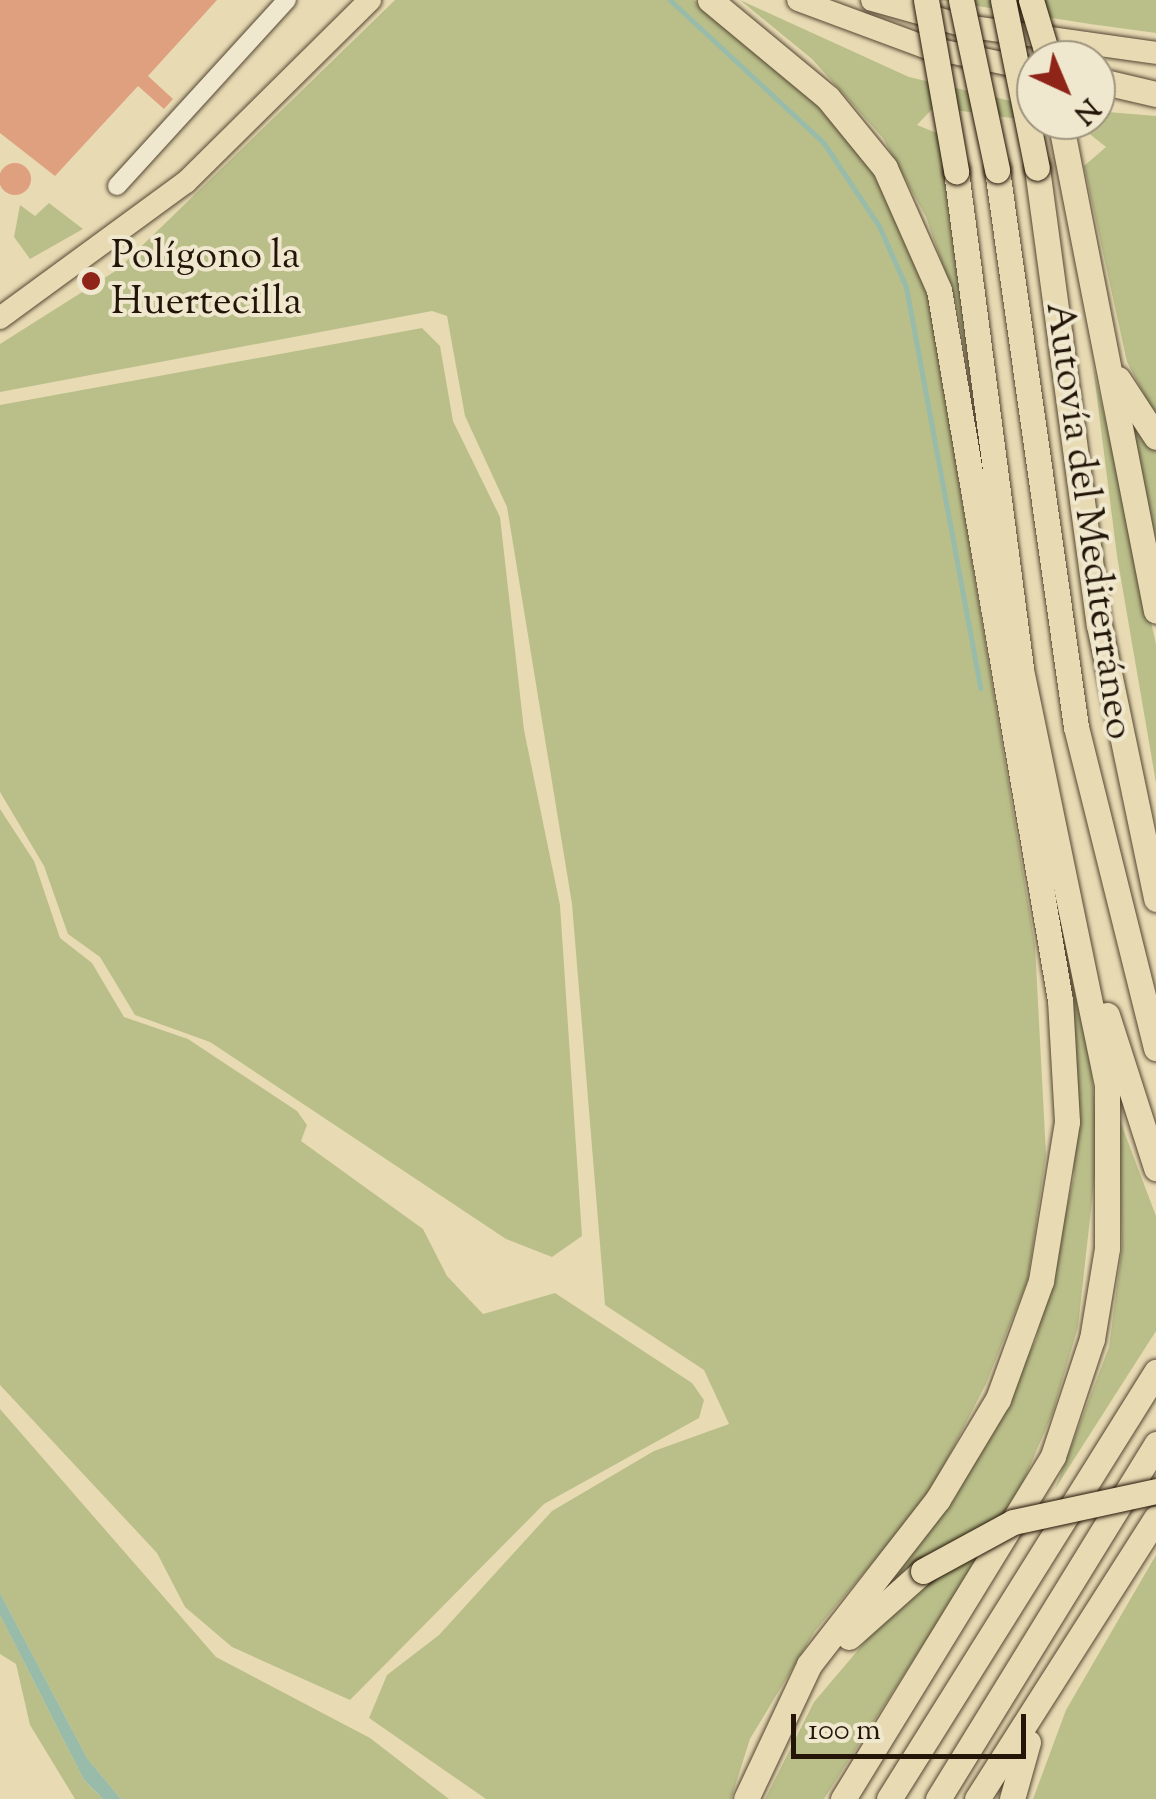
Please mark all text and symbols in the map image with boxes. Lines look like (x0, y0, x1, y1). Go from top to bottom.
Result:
north arrow (1016, 40, 1116, 140)
text: N (1064, 88, 1107, 132)
place label: Polígono la Huertecilla (111, 234, 302, 328)
marker: Polígono la Huertecilla (80, 270, 102, 292)
street label: Autovía del Mediterráneo (1033, 299, 1141, 743)
scale bar (796, 1694, 1031, 1756)
text: 100 m (808, 1710, 881, 1753)

